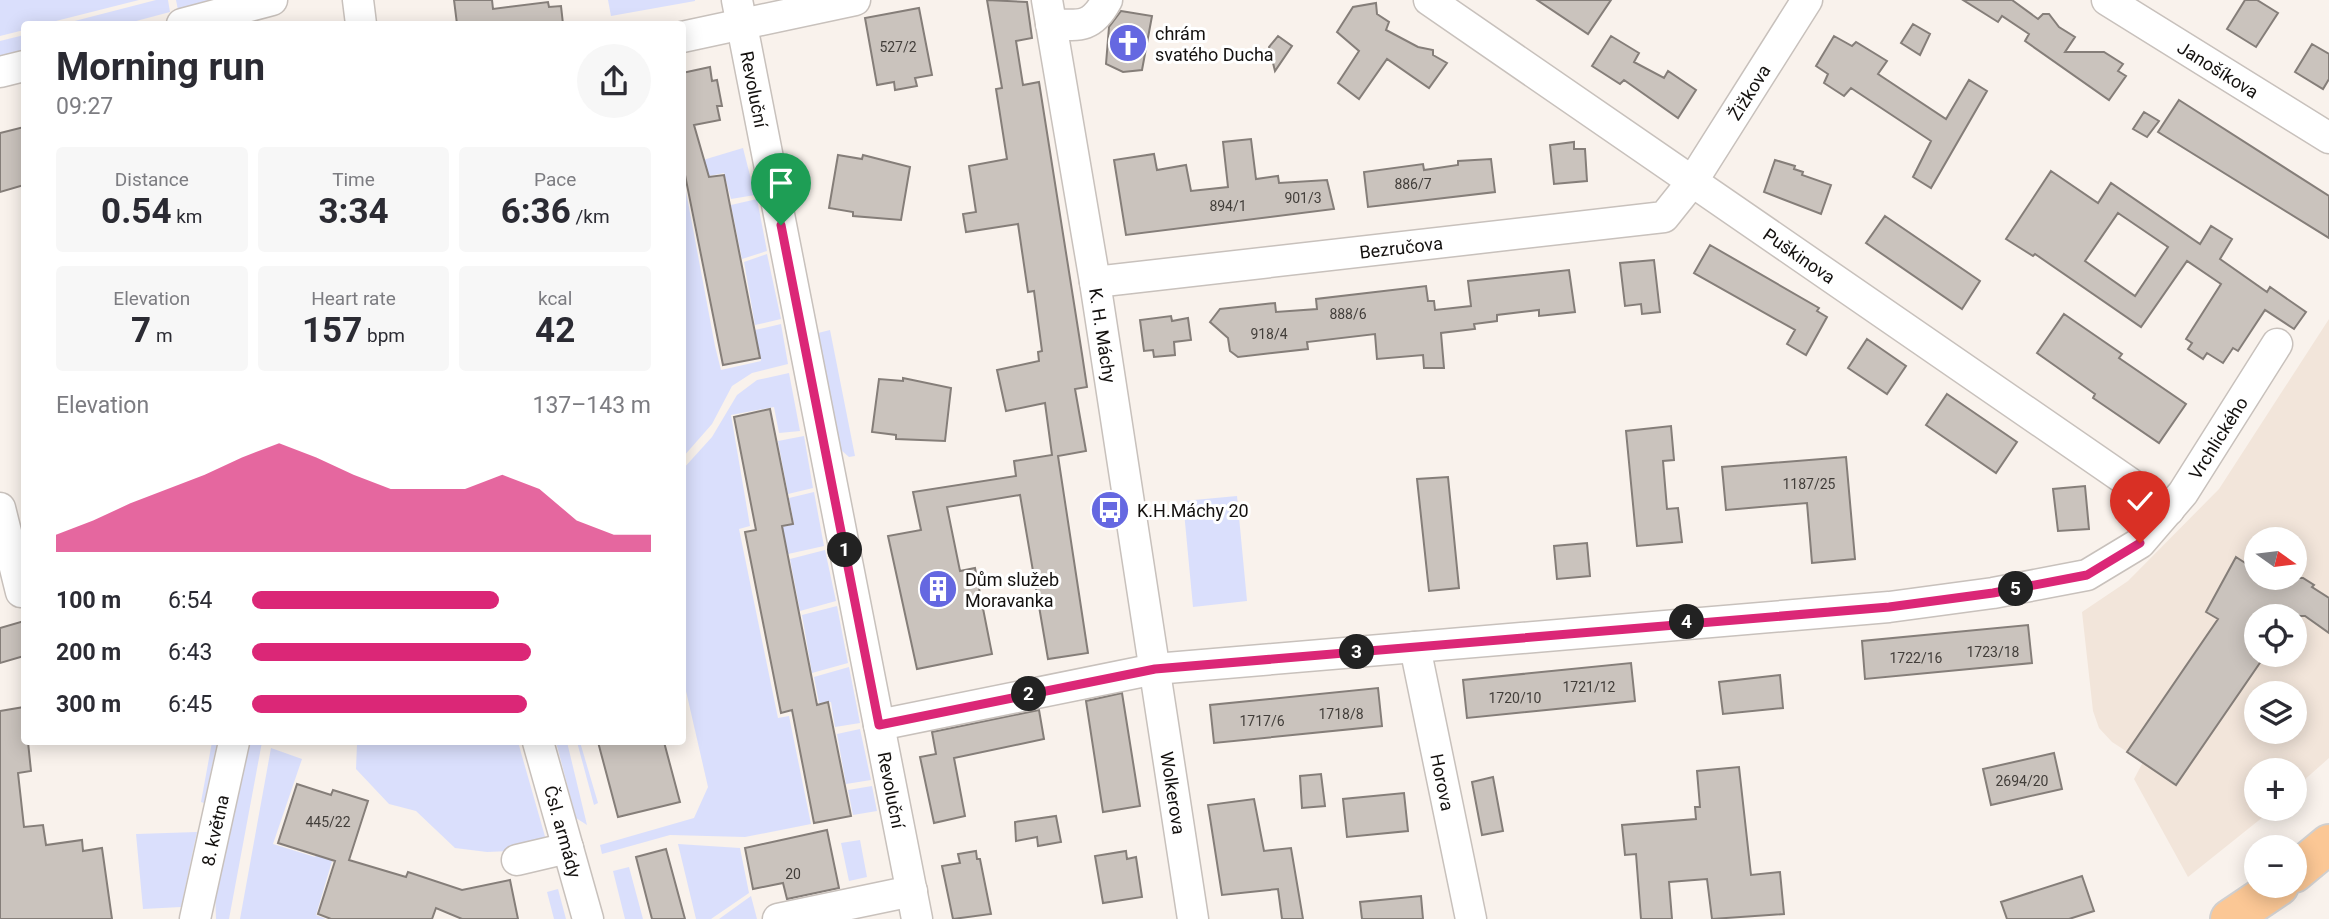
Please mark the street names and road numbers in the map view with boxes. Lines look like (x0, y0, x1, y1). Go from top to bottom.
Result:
street label: Janošíkova (2174, 36, 2263, 102)
street label: Revoluční (737, 49, 772, 130)
street label: Žižkova (1723, 60, 1774, 124)
street label: Puškinova (1760, 223, 1839, 287)
street label: Bezručova (1358, 232, 1444, 262)
street label: K. H. Máchy (1086, 286, 1121, 385)
street label: Vrchlického (2184, 393, 2252, 483)
street label: Revoluční (874, 750, 910, 831)
street label: Wolkerova (1157, 750, 1190, 836)
street label: Horova (1427, 752, 1459, 812)
street label: Čsl. armády (540, 783, 586, 880)
street label: 8. května (197, 793, 233, 868)

